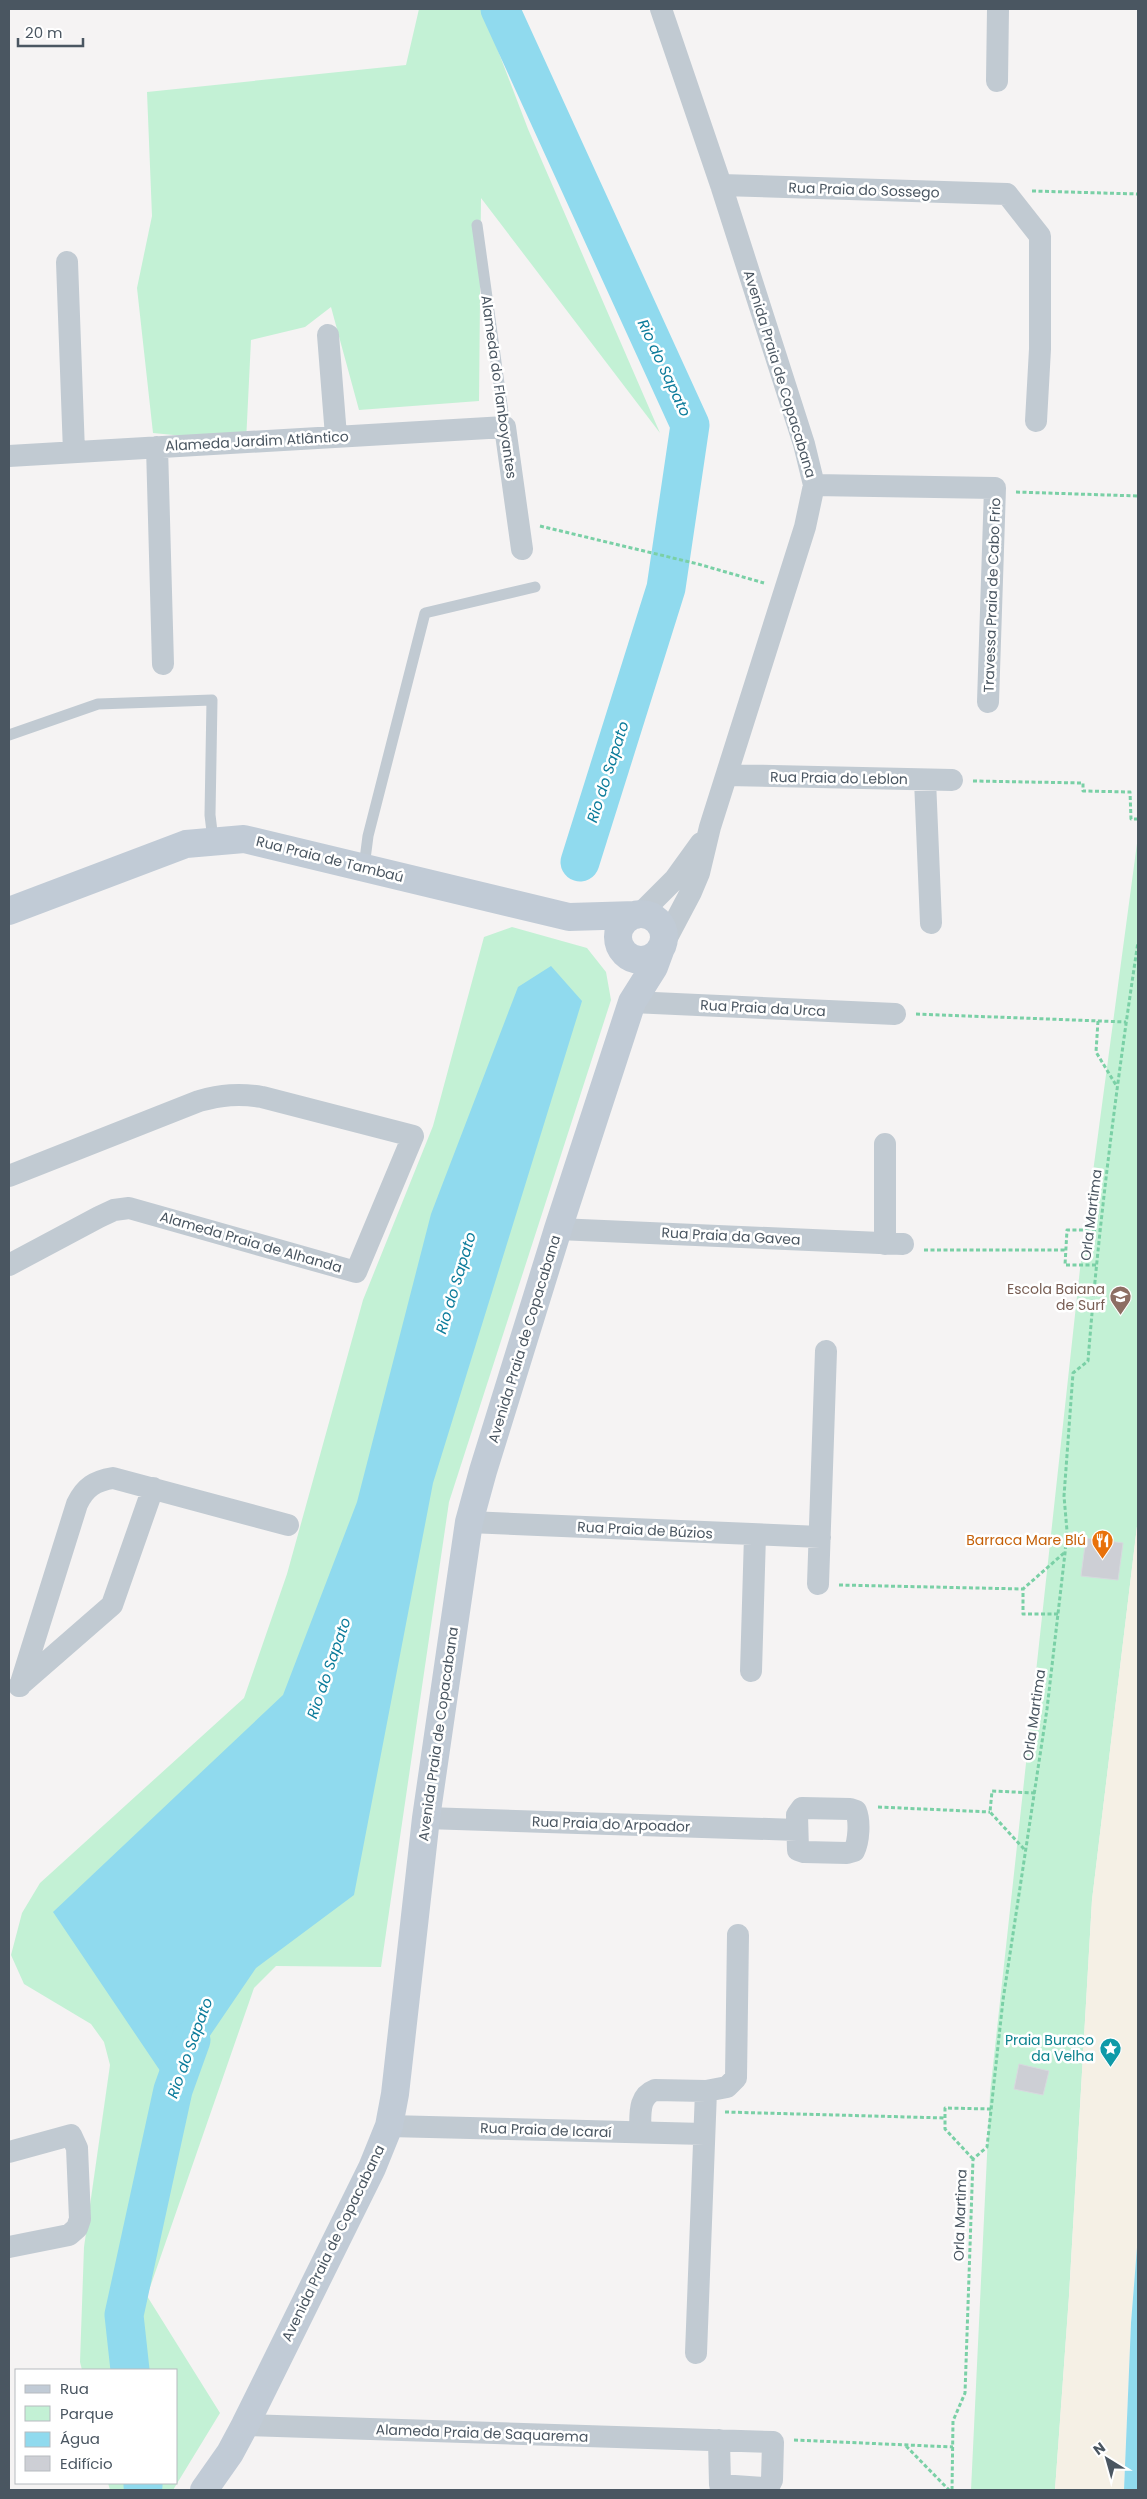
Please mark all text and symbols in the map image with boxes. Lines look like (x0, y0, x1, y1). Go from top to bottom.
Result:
scale bar (18, 15, 82, 47)
text: 20 m (25, 22, 63, 43)
street label: Rua Praia do Sossego (788, 177, 940, 203)
street label: Avenida Praia de Copacabana (739, 268, 821, 480)
street label: Alameda do Flanboyantes (476, 294, 522, 480)
water label: Rio do Sapato (633, 316, 696, 420)
street label: Alameda Jardim Atlântico (165, 426, 349, 456)
street label: Travessa Praia de Cabo Frio (979, 497, 1005, 693)
water label: Rio do Sapato (581, 719, 634, 825)
street label: Rua Praia do Leblon (770, 767, 908, 789)
street label: Rua Praia de Tambaú (254, 831, 406, 887)
street label: Rua Praia da Urca (700, 995, 826, 1021)
street label: Orla Martima (1075, 1168, 1107, 1262)
street label: Alameda Praia de Alhanda (158, 1206, 344, 1278)
street label: Rua Praia da Gavea (661, 1222, 801, 1250)
water label: Rio do Sapato (430, 1229, 481, 1336)
street label: Avenida Praia de Copacabana (483, 1233, 565, 1445)
place label: Escola Baiana de Surf (1007, 1279, 1105, 1315)
school or university icon: Escola Baiana de Surf (1109, 1285, 1133, 1316)
street label: Rua Praia de Búzios (577, 1516, 713, 1544)
restaurant icon: Barraca Mare Blú (1090, 1528, 1114, 1559)
place label: Barraca Mare Blú (966, 1530, 1086, 1550)
water label: Rio do Sapato (301, 1615, 356, 1721)
street label: Avenida Praia de Copacabana (413, 1625, 463, 1843)
street label: Orla Martima (1018, 1668, 1050, 1762)
street label: Rua Praia do Arpoador (531, 1811, 691, 1837)
water label: Rio do Sapato (162, 1995, 217, 2101)
place label: Praia Buraco da Velha (1005, 2030, 1094, 2066)
place icon: Praia Buraco da Velha (1098, 2036, 1122, 2067)
street label: Rua Praia de Icaraí (480, 2118, 613, 2142)
street label: Avenida Praia de Copacabana (277, 2141, 389, 2345)
street label: Orla Martima (948, 2169, 972, 2261)
legend (15, 2369, 178, 2484)
text: Rua (60, 2378, 89, 2399)
text: Parque (60, 2403, 113, 2424)
street label: Alameda Praia de Saquarema (375, 2419, 589, 2447)
text: Água (60, 2428, 100, 2449)
north arrow (1082, 2434, 1132, 2484)
text: N (1089, 2437, 1109, 2460)
text: Edifício (60, 2453, 113, 2474)

